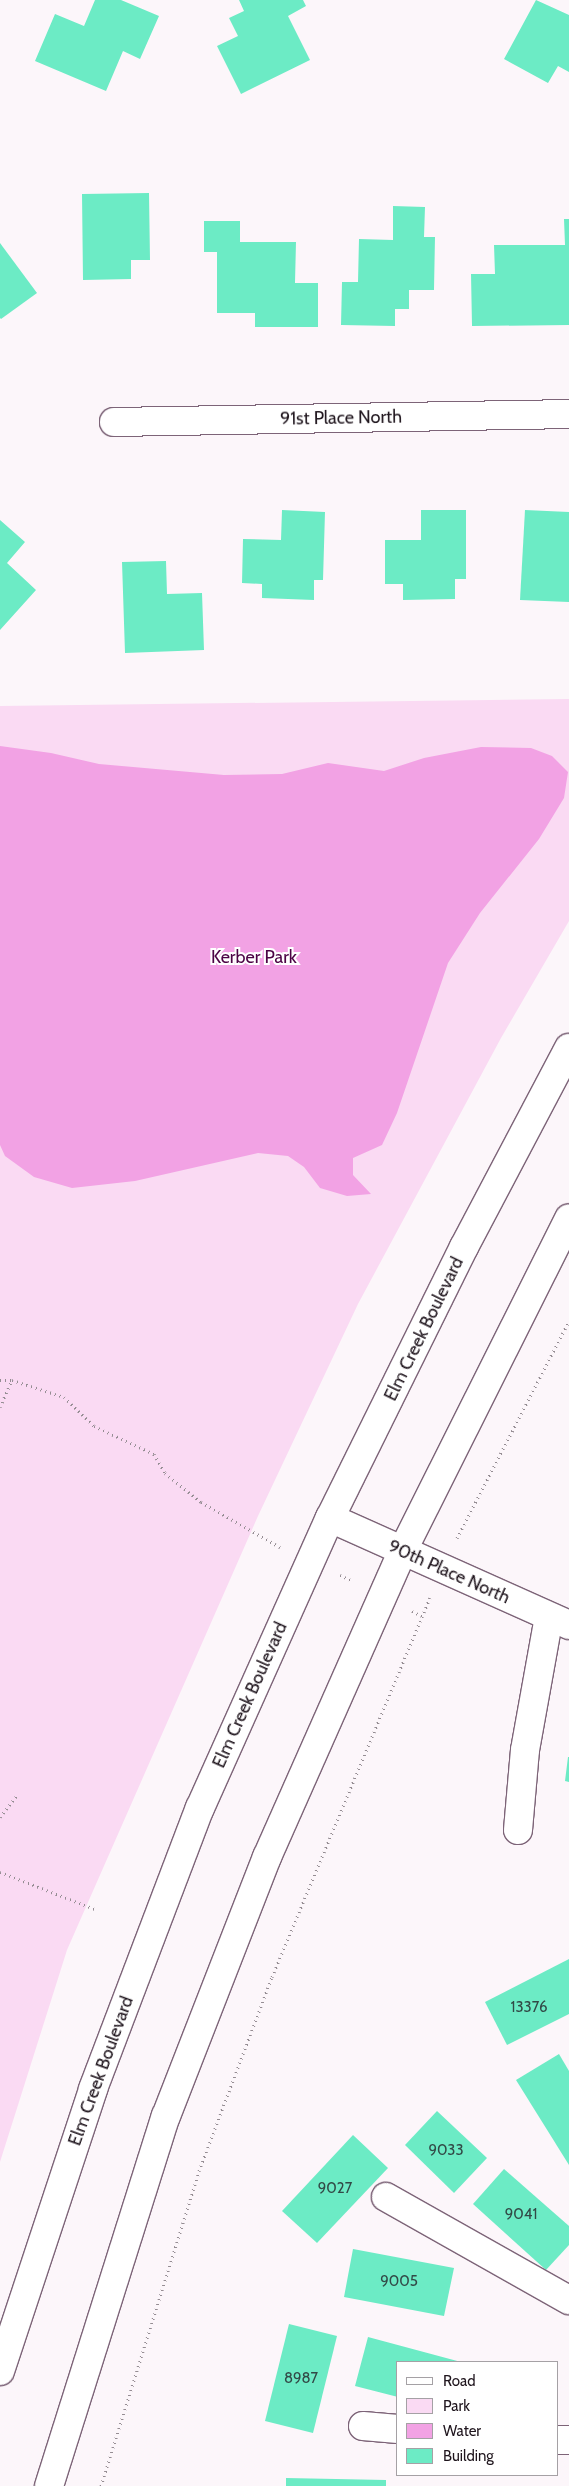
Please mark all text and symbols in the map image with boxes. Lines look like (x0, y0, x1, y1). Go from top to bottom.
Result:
street label: 91st Place North (280, 406, 402, 430)
park label: Kerber Park (211, 946, 297, 968)
street label: Elm Creek Boulevard (380, 1254, 468, 1404)
street label: 90th Place North (385, 1536, 513, 1608)
street label: Elm Creek Boulevard (208, 1619, 292, 1771)
street label: Elm Creek Boulevard (64, 1993, 138, 2149)
house number: 13376 (511, 1999, 547, 2017)
house number: 9033 (428, 2142, 464, 2160)
house number: 9027 (318, 2180, 352, 2198)
house number: 9041 (505, 2206, 537, 2224)
house number: 9005 (380, 2273, 418, 2291)
legend (396, 2361, 559, 2476)
house number: 8987 (284, 2370, 318, 2388)
text: Road (443, 2372, 476, 2390)
text: Park (443, 2397, 470, 2415)
text: Water (443, 2422, 481, 2440)
text: Building (443, 2447, 494, 2465)

